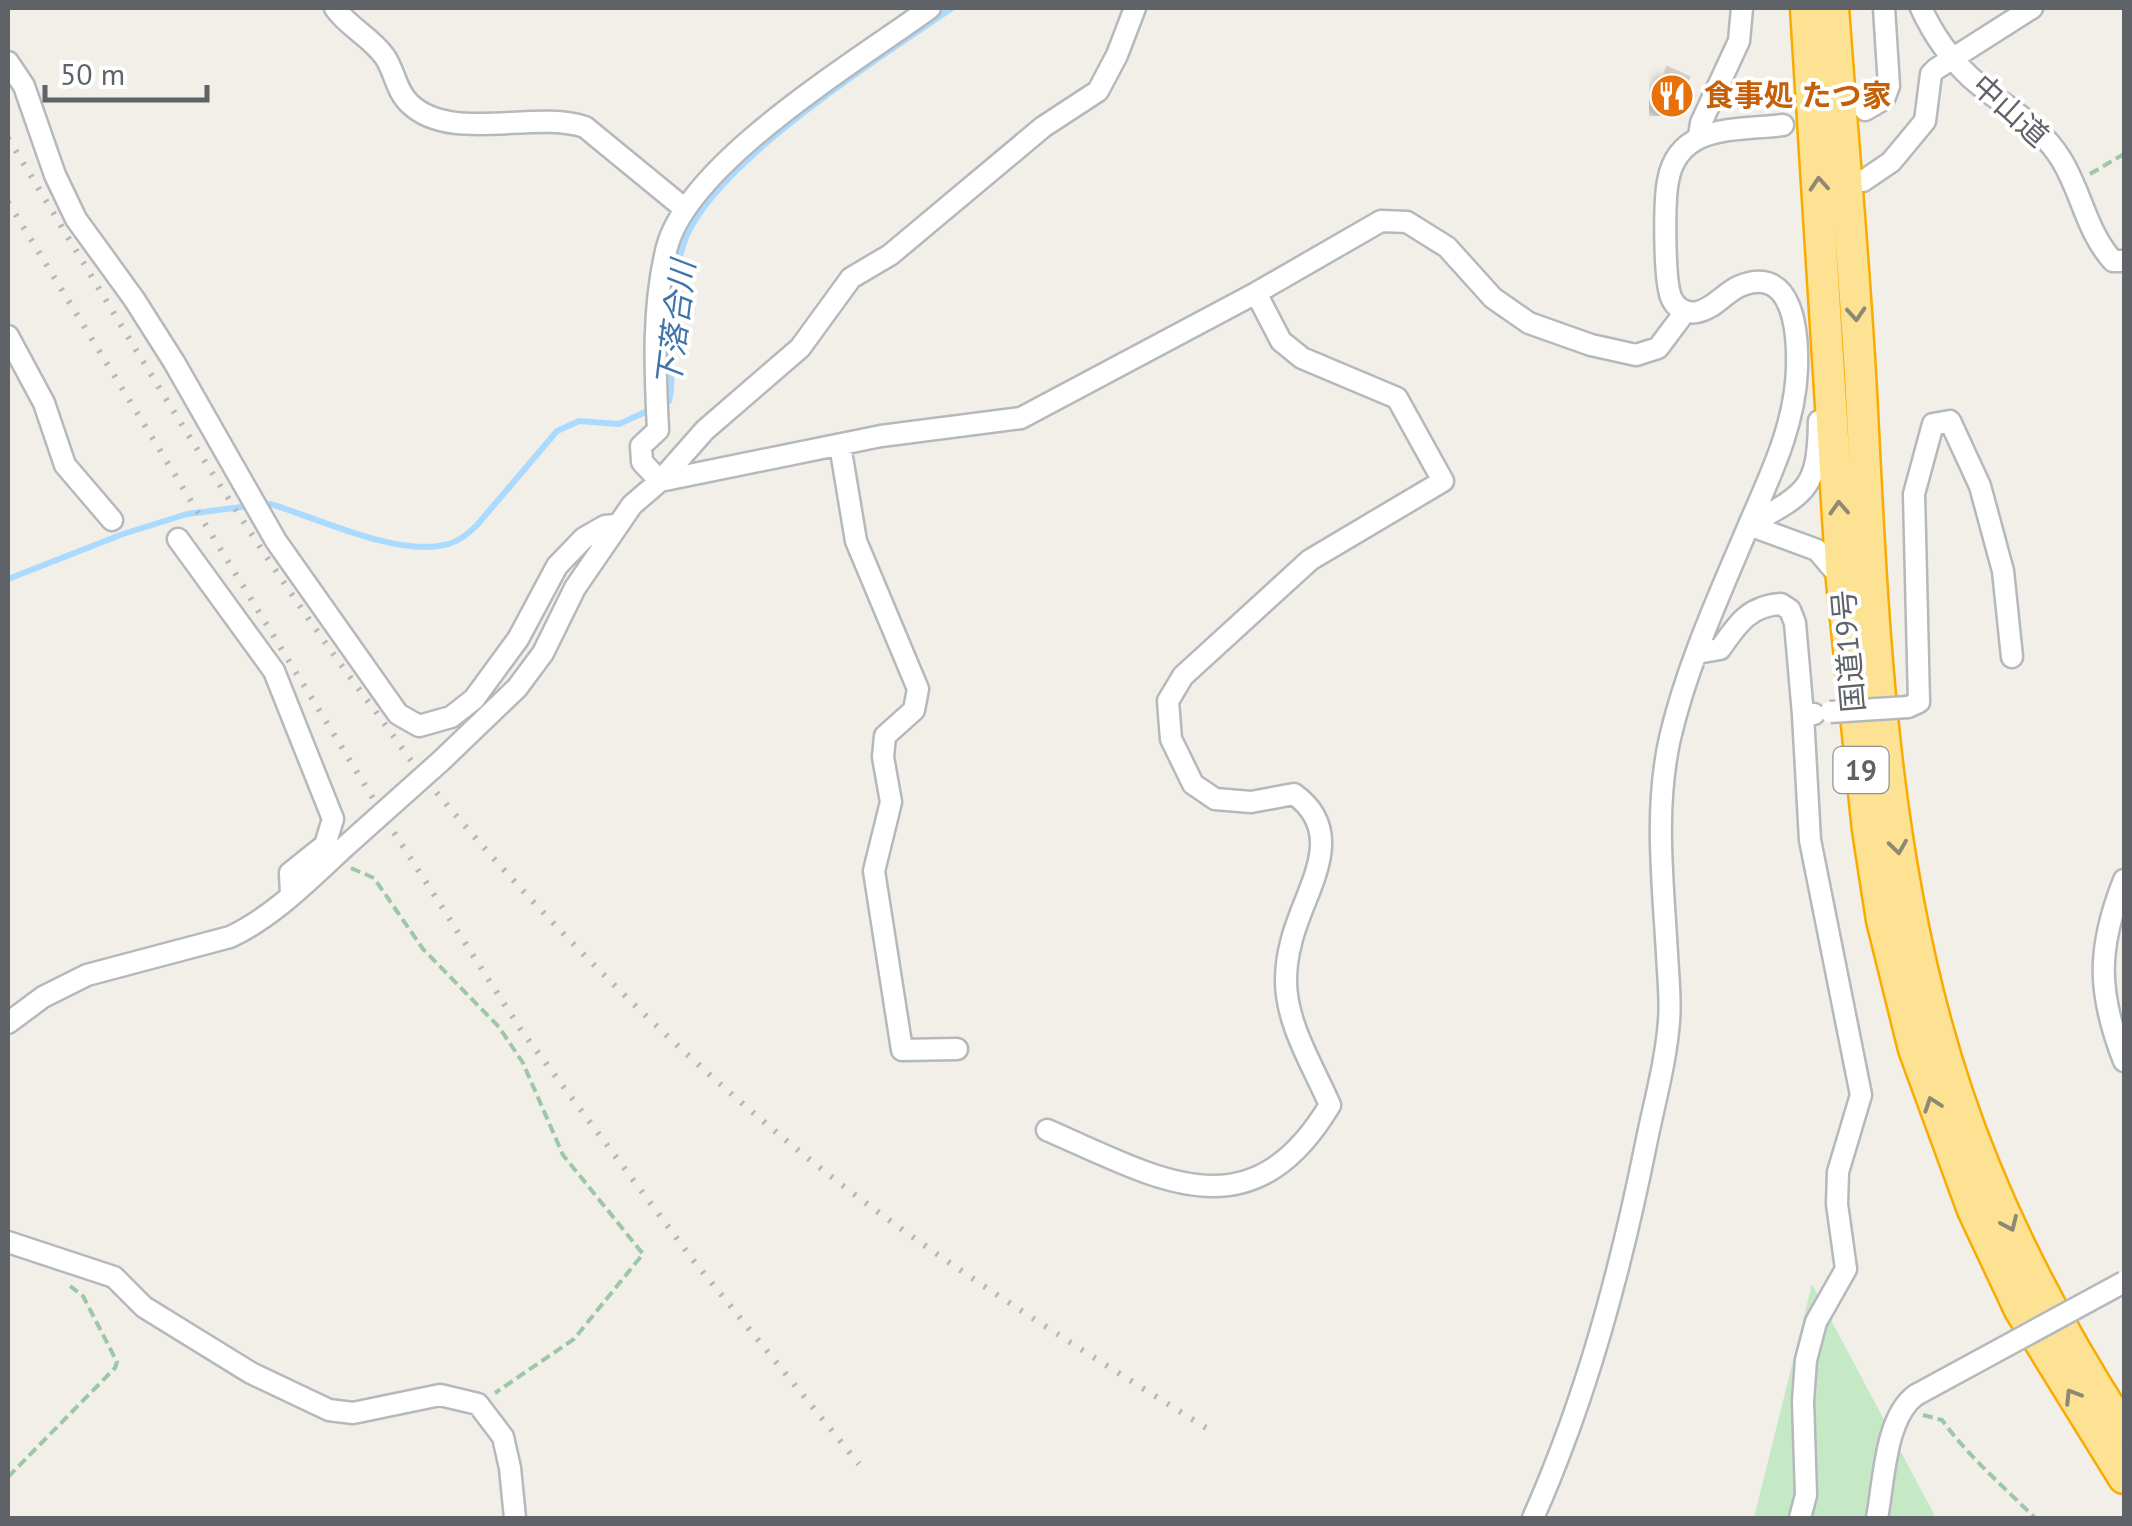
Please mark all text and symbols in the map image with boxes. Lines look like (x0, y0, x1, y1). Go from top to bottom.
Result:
scale bar (45, 40, 208, 102)
text: 50 m (60, 54, 125, 93)
street label: 中山道 (1965, 65, 2057, 154)
restaurant icon: 食事処 たつ家 (1649, 73, 1695, 119)
place label: 食事処 たつ家 (1704, 75, 1892, 114)
one-way arrow (1808, 175, 1830, 191)
water label: 下落合川 (646, 255, 704, 390)
one-way arrow (1844, 307, 1866, 323)
one-way arrow (1828, 500, 1849, 516)
street label: 国道19号 (1823, 588, 1872, 714)
road number: 19 (1834, 747, 1888, 793)
one-way arrow (1886, 839, 1907, 856)
one-way arrow (1924, 1096, 1944, 1113)
one-way arrow (1998, 1214, 2018, 1232)
one-way arrow (2065, 1389, 2084, 1407)

